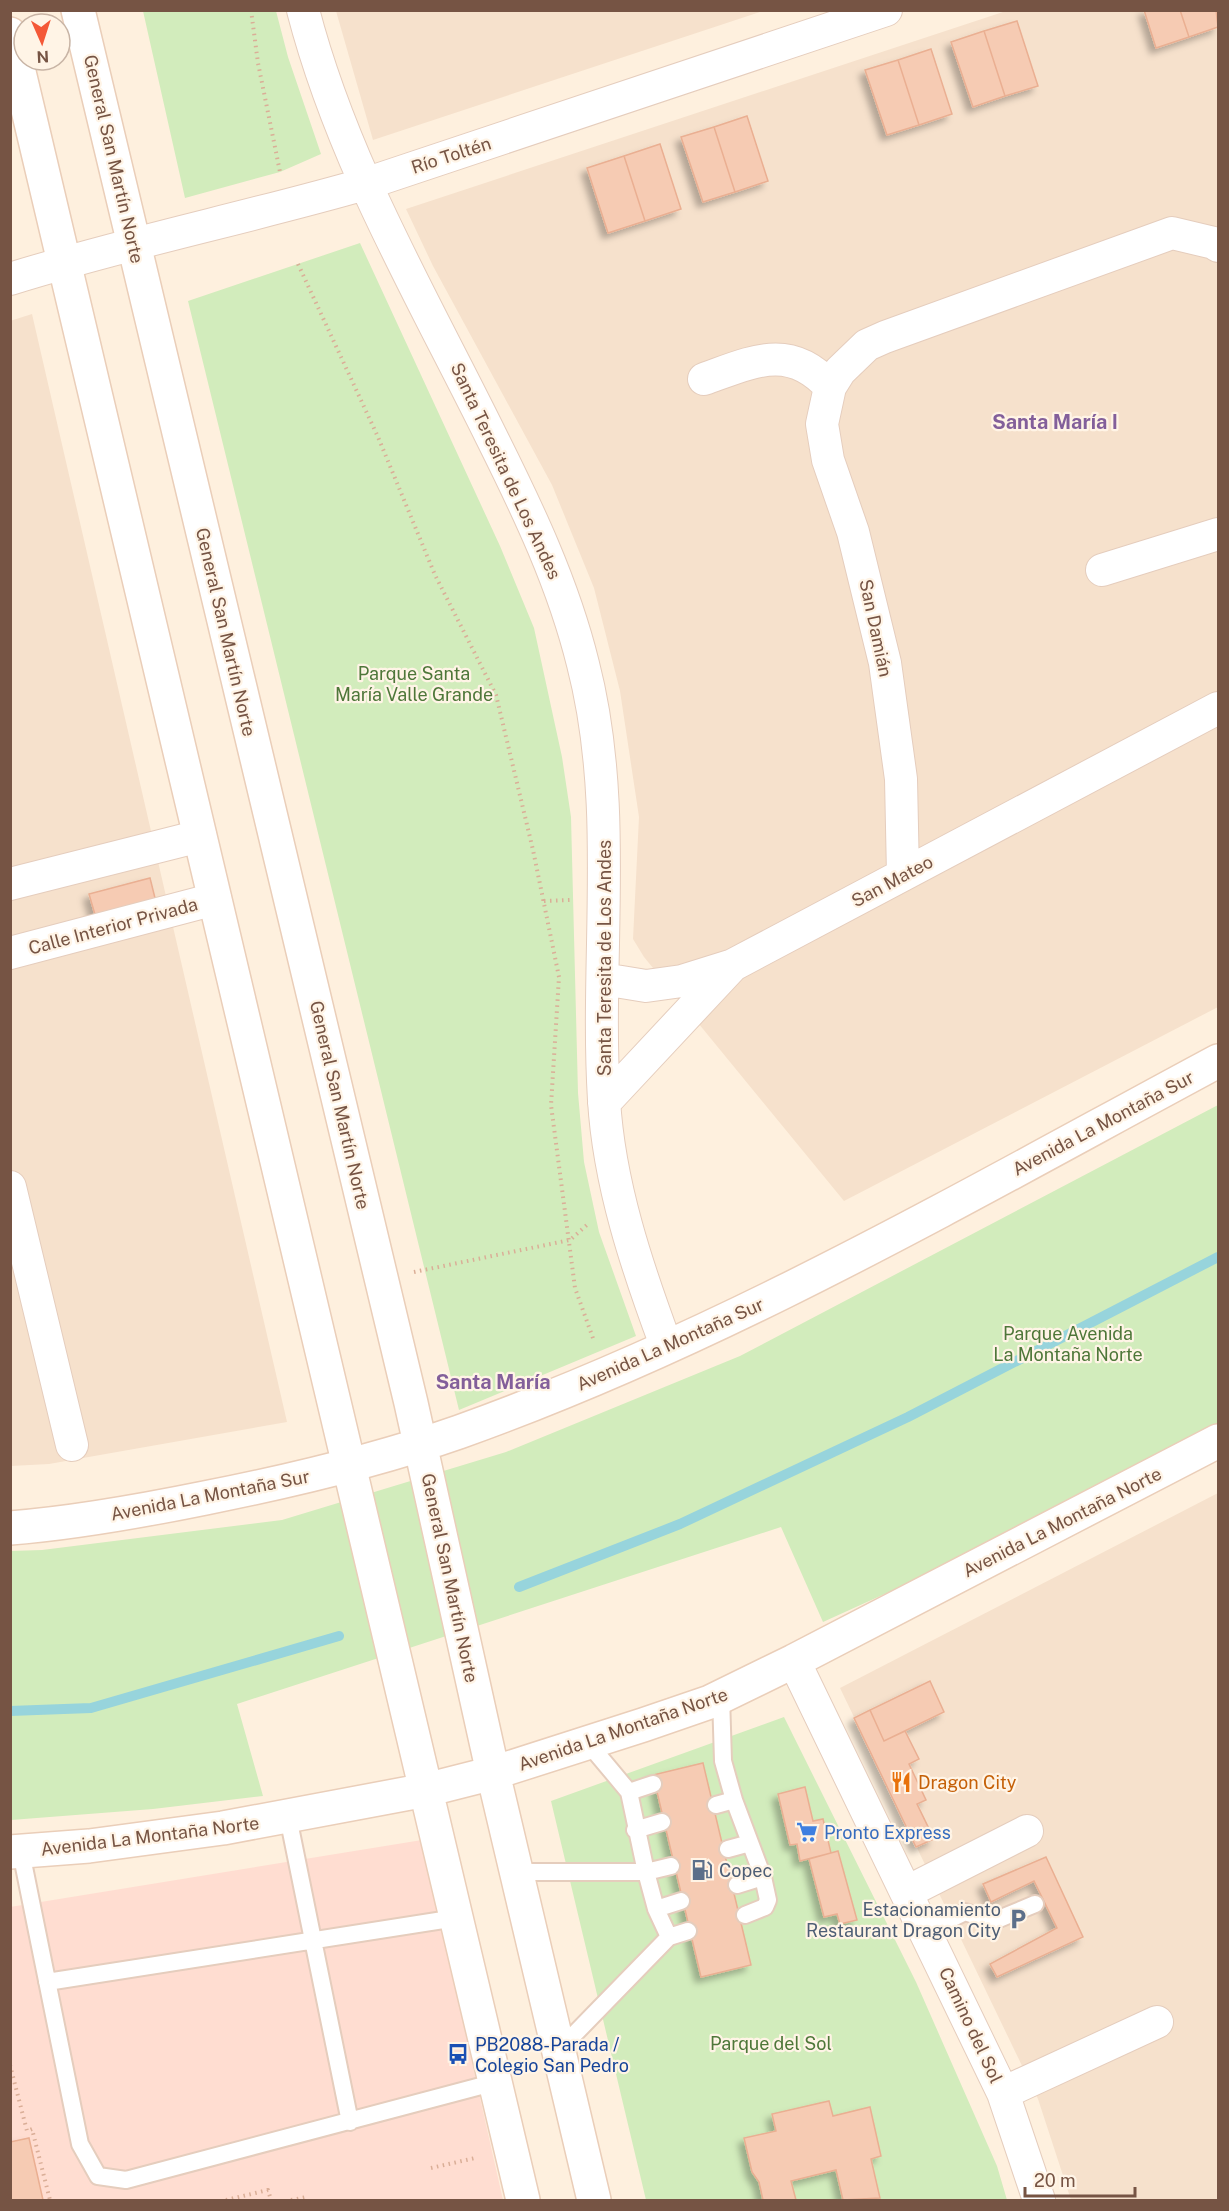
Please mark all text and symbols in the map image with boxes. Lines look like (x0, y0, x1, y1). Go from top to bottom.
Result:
north arrow (12, 12, 72, 72)
text: N (36, 47, 50, 66)
street label: General San Martín Norte (80, 53, 148, 265)
street label: Río Toltén (408, 132, 494, 178)
street label: Santa Teresita de Los Andes (447, 359, 565, 583)
district label: Santa María I (992, 410, 1118, 434)
street label: General San Martín Norte (192, 526, 260, 738)
street label: San Damián (855, 577, 897, 679)
park label: Parque Santa María Valle Grande (335, 663, 493, 705)
street label: Santa Teresita de Los Andes (594, 840, 615, 1076)
street label: San Mateo (848, 851, 936, 911)
street label: Calle Interior Privada (26, 893, 200, 959)
street label: General San Martín Norte (306, 999, 374, 1211)
street label: Avenida La Montaña Sur (1009, 1066, 1197, 1180)
street label: Avenida La Montaña Sur (573, 1293, 767, 1395)
park label: Parque Avenida La Montaña Norte (993, 1323, 1143, 1365)
district label: Santa María (435, 1370, 551, 1394)
street label: Avenida La Montaña Norte (959, 1463, 1165, 1581)
street label: Avenida La Montaña Sur (109, 1465, 311, 1525)
street label: General San Martín Norte (418, 1471, 482, 1685)
street label: Avenida La Montaña Norte (516, 1683, 730, 1775)
restaurant icon: Dragon City (889, 1770, 913, 1794)
place label: Dragon City (918, 1772, 1017, 1793)
street label: Avenida La Montaña Norte (40, 1812, 260, 1860)
supermarket icon: Pronto Express (795, 1820, 819, 1844)
place label: Pronto Express (824, 1822, 951, 1843)
fuel station icon: Copec (690, 1858, 714, 1882)
place label: Copec (719, 1860, 772, 1881)
place label: Estacionamiento Restaurant Dragon City (806, 1899, 1001, 1941)
parking icon: Estacionamiento Restaurant Dragon City (1006, 1907, 1030, 1931)
street label: Camino del Sol (935, 1964, 1007, 2086)
park label: Parque del Sol (710, 2033, 832, 2054)
place label: PB2088-Parada / Colegio San Pedro (475, 2034, 629, 2076)
bus stop icon: PB2088-Parada / Colegio San Pedro (446, 2042, 470, 2066)
scale bar (1025, 2160, 1134, 2198)
text: 20 m (1034, 2170, 1076, 2191)

